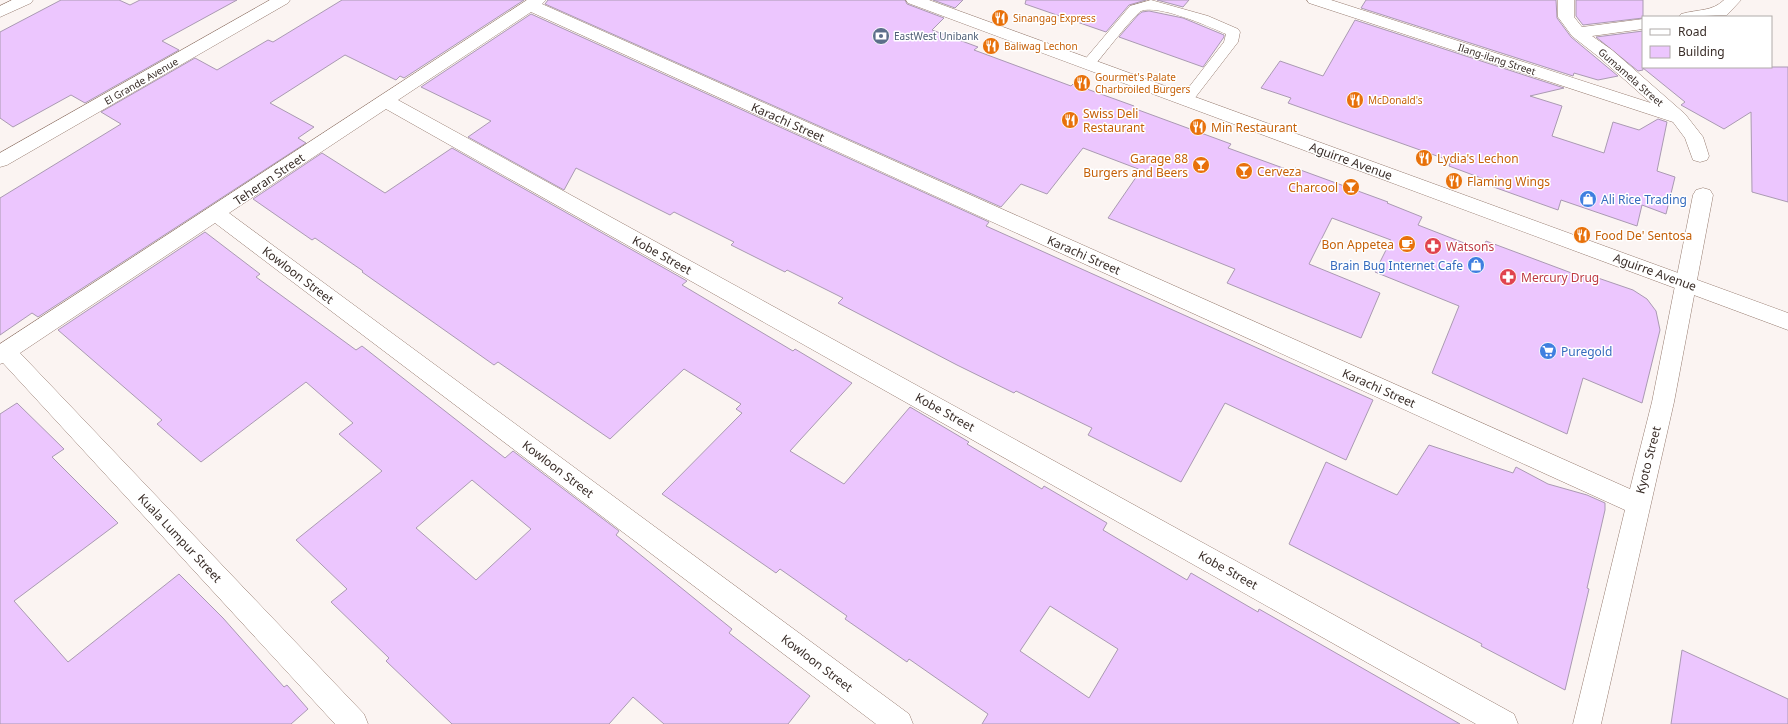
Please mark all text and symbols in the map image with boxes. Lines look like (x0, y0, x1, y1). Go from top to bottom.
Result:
restaurant icon: Sinangag Express (990, 8, 1010, 28)
place label: Sinangag Express (1013, 11, 1096, 25)
legend (1642, 16, 1772, 68)
text: Road (1678, 23, 1707, 40)
bank icon: EastWest Unibank (871, 26, 891, 46)
place label: EastWest Unibank (894, 29, 979, 43)
restaurant icon: Baliwag Lechon (981, 36, 1001, 56)
place label: Baliwag Lechon (1004, 39, 1078, 53)
street label: Ilang-ilang Street (1456, 40, 1538, 78)
text: Building (1678, 43, 1725, 60)
street label: Gumamela Street (1595, 45, 1667, 109)
street label: El Grande Avenue (101, 54, 181, 108)
place label: Gourmet's Palate Charbroiled Burgers (1095, 70, 1191, 96)
restaurant icon: Gourmet's Palate Charbroiled Burgers (1072, 73, 1092, 93)
restaurant icon: McDonald's (1345, 90, 1365, 110)
place label: McDonald's (1368, 93, 1423, 107)
street label: Karachi Street (749, 98, 828, 146)
place label: Swiss Deli Restaurant (1083, 105, 1145, 136)
restaurant icon: Swiss Deli Restaurant (1060, 110, 1080, 130)
restaurant icon: Min Restaurant (1188, 117, 1208, 137)
place label: Min Restaurant (1211, 119, 1298, 136)
street label: Aguirre Avenue (1307, 138, 1395, 184)
restaurant icon: Lydia's Lechon (1414, 148, 1434, 168)
street label: Teheran Street (230, 149, 308, 209)
place label: Garage 88 Burgers and Beers (1083, 150, 1188, 181)
place label: Lydia's Lechon (1437, 150, 1519, 167)
bar icon: Garage 88 Burgers and Beers (1191, 155, 1211, 175)
bar icon: Cerveza (1234, 161, 1254, 181)
place label: Cerveza (1257, 163, 1301, 180)
restaurant icon: Flaming Wings (1444, 171, 1464, 191)
place label: Flaming Wings (1467, 173, 1550, 190)
bar icon: Charcool (1341, 177, 1361, 197)
place label: Charcool (1288, 179, 1338, 196)
shop icon: Ali Rice Trading (1578, 189, 1598, 209)
place label: Ali Rice Trading (1601, 191, 1687, 208)
restaurant icon: Food De' Sentosa (1572, 225, 1592, 245)
place label: Food De' Sentosa (1595, 227, 1692, 244)
street label: Karachi Street (1045, 231, 1124, 279)
street label: Kobe Street (629, 232, 695, 279)
cafe icon: Bon Appetea (1397, 234, 1417, 254)
place label: Bon Appetea (1321, 236, 1394, 253)
pharmacy icon: Watsons (1423, 236, 1443, 256)
place label: Watsons (1446, 238, 1494, 255)
street label: Kowloon Street (259, 242, 338, 308)
street label: Aguirre Avenue (1611, 249, 1699, 295)
shop icon: Brain Bug Internet Cafe (1466, 255, 1486, 275)
place label: Brain Bug Internet Cafe (1330, 257, 1463, 274)
pharmacy icon: Mercury Drug (1498, 267, 1518, 287)
place label: Mercury Drug (1521, 269, 1599, 286)
supermarket icon: Puregold (1538, 341, 1558, 361)
place label: Puregold (1561, 343, 1612, 360)
street label: Karachi Street (1340, 364, 1419, 412)
street label: Kobe Street (912, 389, 978, 436)
street label: Kyoto Street (1631, 424, 1665, 496)
street label: Kowloon Street (519, 436, 598, 502)
street label: Kuala Lumpur Street (134, 490, 226, 587)
street label: Kobe Street (1195, 547, 1261, 594)
street label: Kowloon Street (778, 630, 857, 696)

